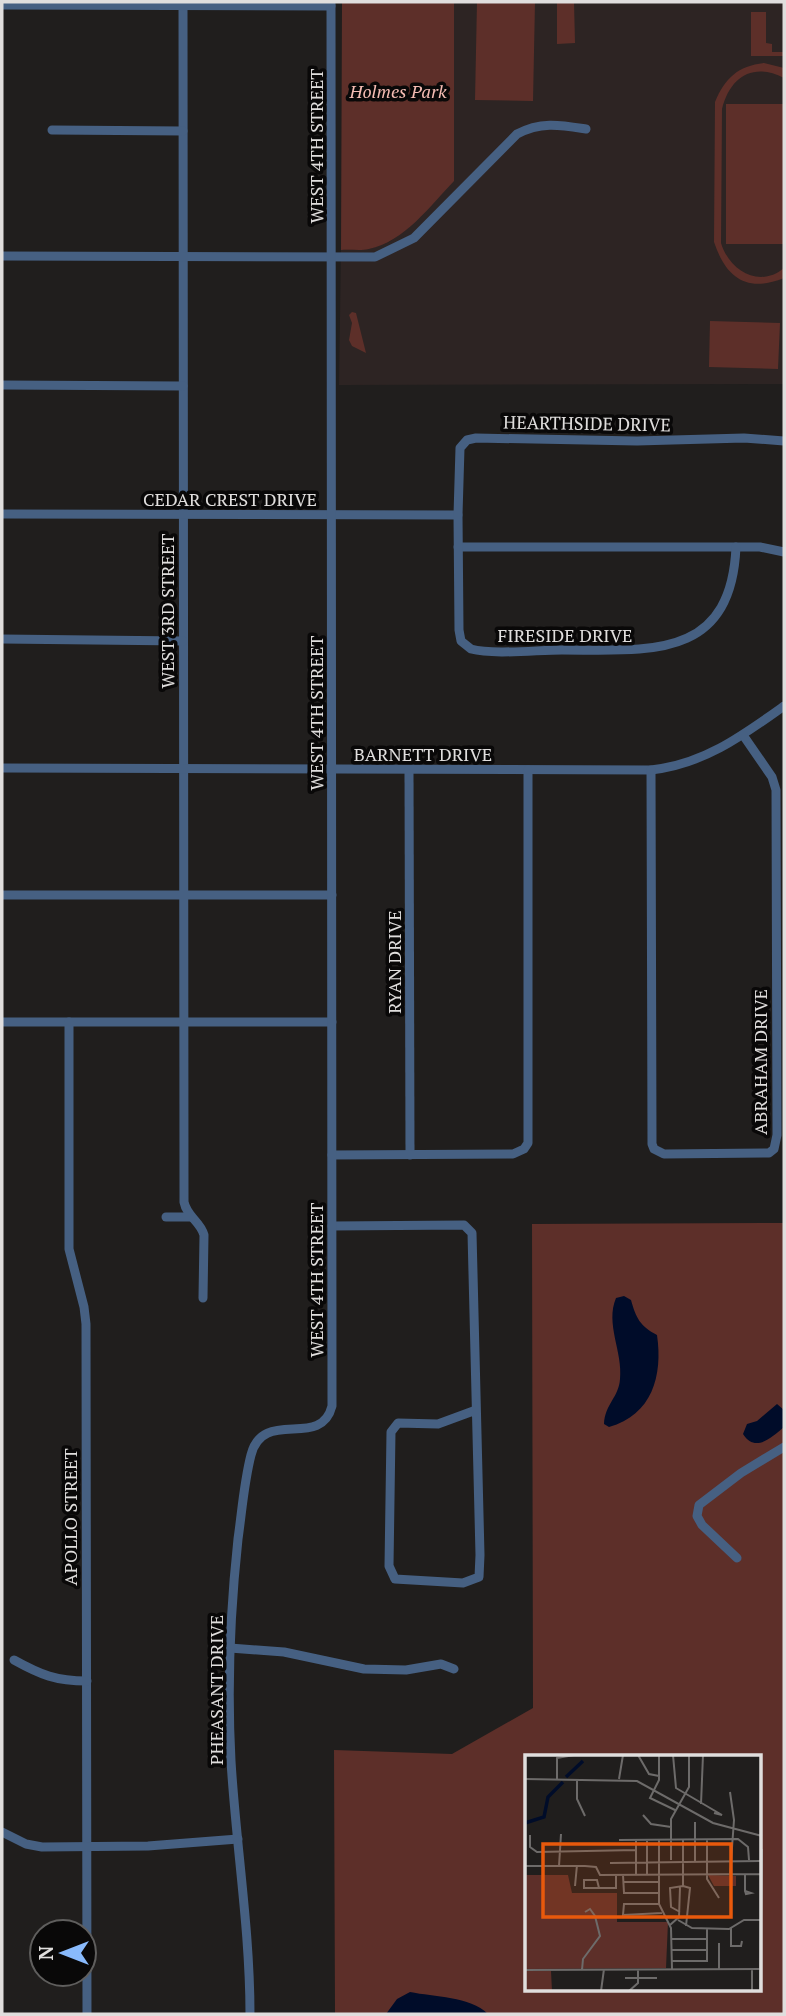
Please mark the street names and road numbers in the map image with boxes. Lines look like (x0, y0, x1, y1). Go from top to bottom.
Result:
street label: WEST 4TH STREET (304, 68, 328, 224)
street label: HEARTHSIDE DRIVE (503, 410, 671, 436)
street label: CEDAR CREST DRIVE (143, 487, 317, 511)
street label: WEST 3RD STREET (155, 534, 179, 688)
street label: FIRESIDE DRIVE (498, 623, 632, 647)
street label: WEST 4TH STREET (304, 635, 328, 791)
street label: BARNETT DRIVE (354, 742, 492, 766)
street label: RYAN DRIVE (382, 910, 406, 1014)
street label: ABRAHAM DRIVE (748, 989, 772, 1135)
street label: WEST 4TH STREET (304, 1202, 328, 1358)
street label: APOLLO STREET (58, 1448, 82, 1586)
street label: PHEASANT DRIVE (204, 1615, 228, 1765)

